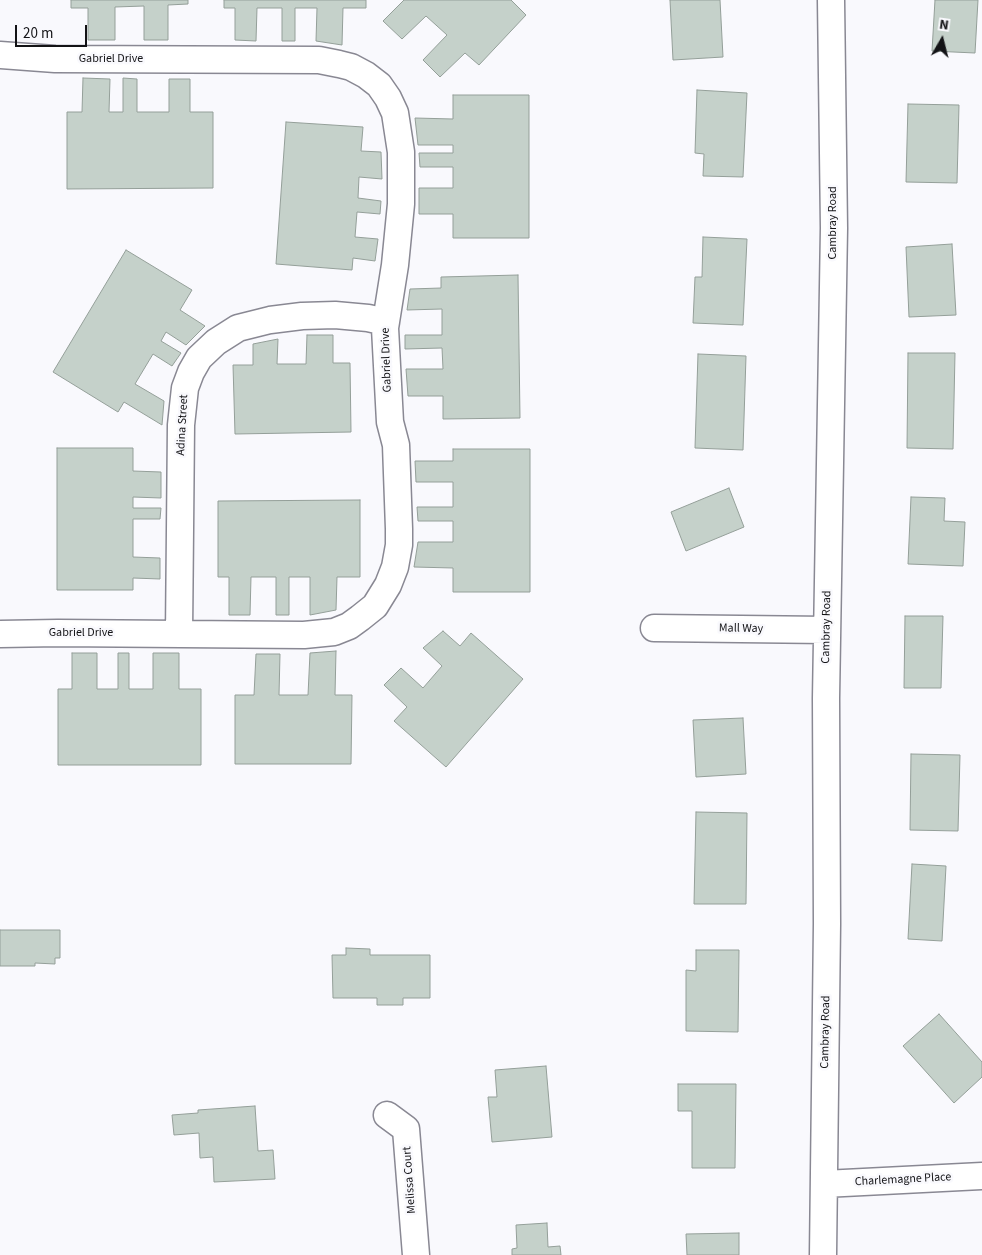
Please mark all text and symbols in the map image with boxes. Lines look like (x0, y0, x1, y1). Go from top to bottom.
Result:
scale bar (18, 15, 90, 47)
north arrow (917, 15, 967, 65)
text: N (938, 15, 950, 36)
text: 20 m (23, 23, 53, 44)
street label: Gabriel Drive (79, 52, 143, 66)
street label: Cambray Road (826, 186, 840, 260)
street label: Gabriel Drive (379, 327, 395, 393)
street label: Adina Street (174, 394, 192, 456)
street label: Cambray Road (819, 590, 835, 664)
street label: Mall Way (719, 621, 763, 637)
street label: Gabriel Drive (49, 626, 113, 640)
street label: Cambray Road (818, 995, 834, 1069)
street label: Melissa Court (400, 1146, 420, 1214)
street label: Charlemagne Place (854, 1170, 952, 1190)

